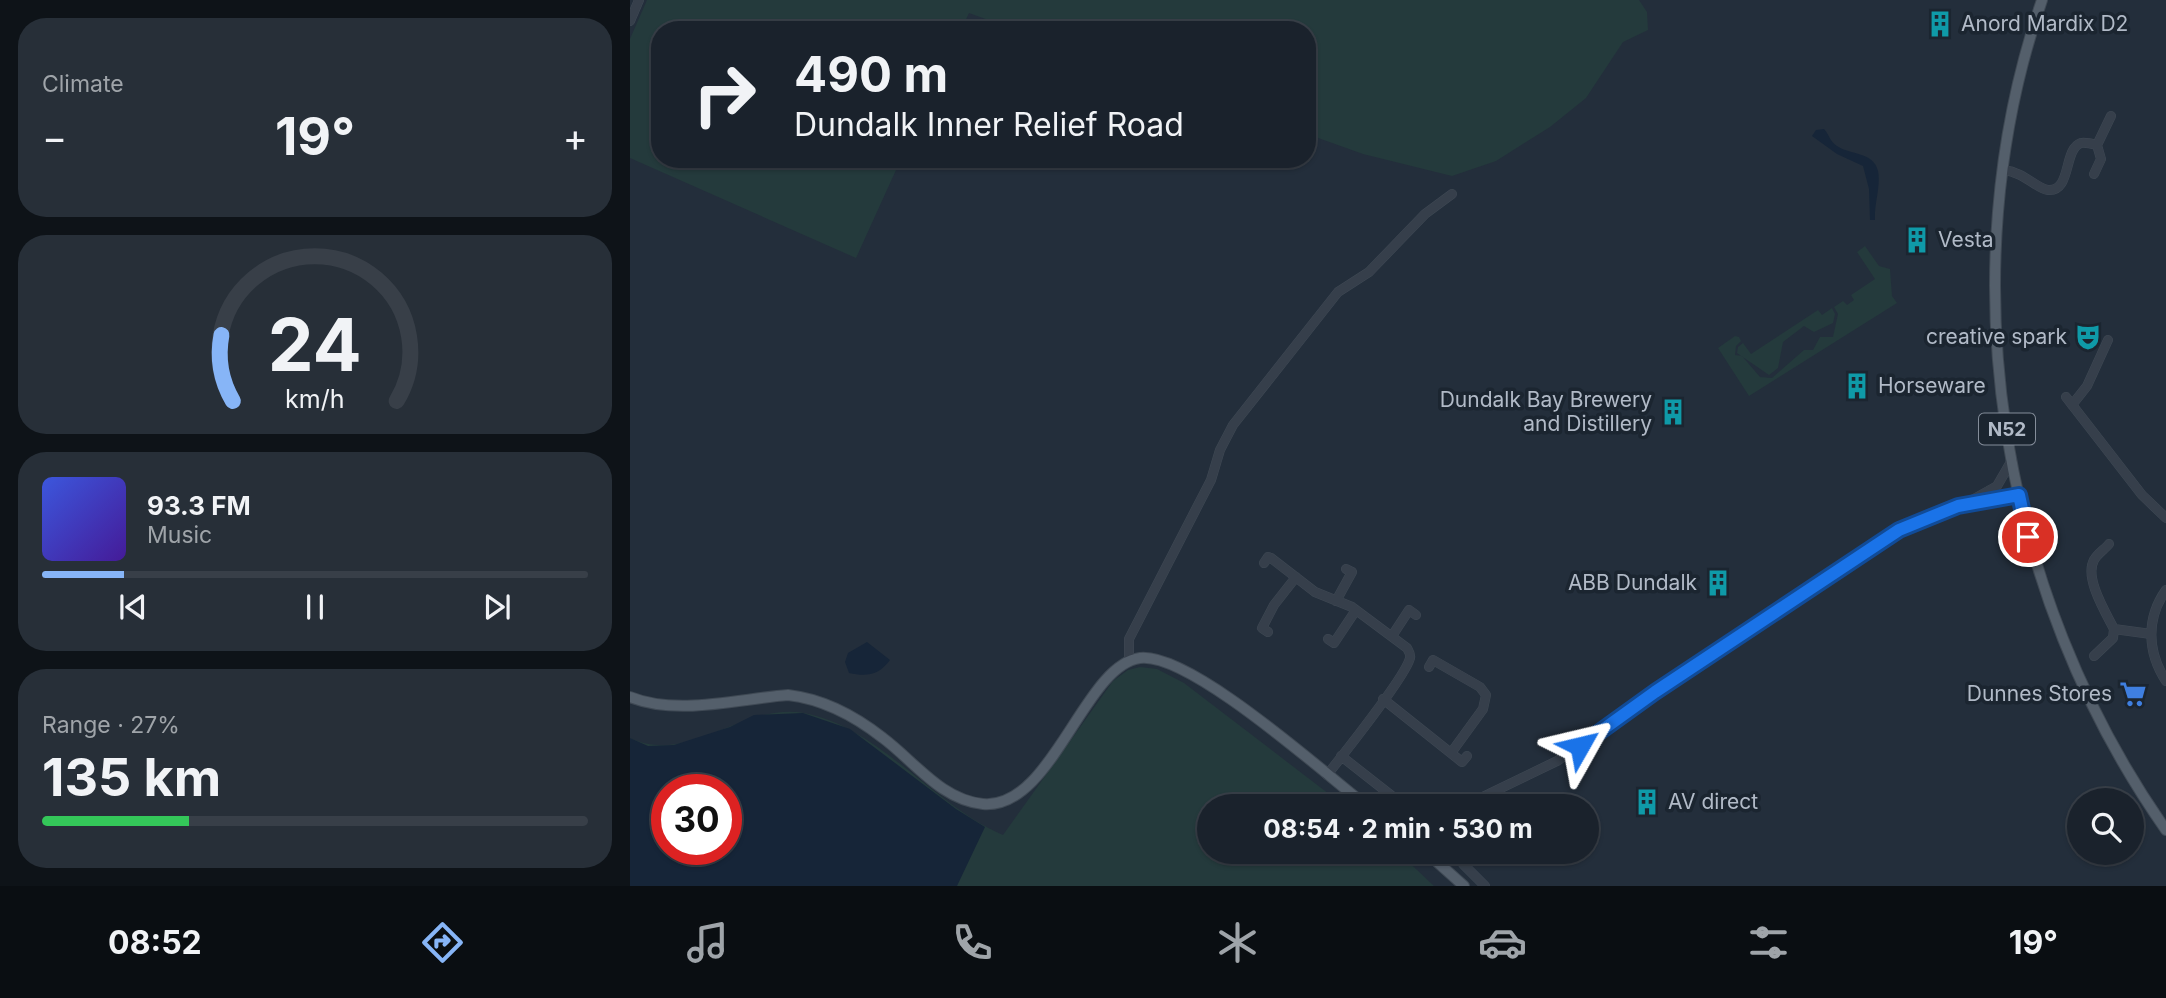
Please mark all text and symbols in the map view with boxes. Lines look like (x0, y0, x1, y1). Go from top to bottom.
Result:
building icon: Anord Mardix D2 (1925, 9, 1955, 39)
place label: Anord Mardix D2 (1961, 11, 2128, 36)
text: 490 m (794, 45, 948, 104)
icon: right (679, 49, 770, 140)
text: Climate (42, 70, 124, 98)
text: 19° (275, 105, 355, 168)
text: Dundalk Inner Relief Road (794, 105, 1184, 144)
text: − (42, 114, 67, 160)
text: + (563, 114, 588, 160)
building icon: Vesta (1902, 225, 1932, 255)
place label: Vesta (1938, 227, 1994, 252)
text: 24 (268, 300, 362, 389)
theatre icon: creative spark (2073, 322, 2103, 352)
place label: creative spark (1926, 324, 2067, 349)
building icon: Horseware (1842, 371, 1872, 401)
place label: Horseware (1878, 373, 1986, 398)
text: km/h (285, 383, 345, 413)
place label: Dundalk Bay Brewery and Distillery (1440, 387, 1652, 436)
building icon: Dundalk Bay Brewery and Distillery (1658, 397, 1688, 427)
road number: N52 (1979, 414, 2035, 444)
text: 93.3 FM (147, 490, 251, 521)
pin (1998, 507, 2058, 567)
icon: arrive (2009, 518, 2047, 556)
text: Music (147, 521, 212, 549)
building icon: ABB Dundalk (1703, 568, 1733, 598)
place label: ABB Dundalk (1568, 570, 1697, 595)
icon: previous (114, 588, 152, 626)
icon: pause (296, 588, 334, 626)
icon: next (478, 588, 516, 626)
supermarket icon: Dunnes Stores (2118, 679, 2148, 709)
place label: Dunnes Stores (1967, 681, 2112, 706)
position arrow (1543, 709, 1617, 783)
text: Range · 27% (42, 711, 180, 739)
text: 135 km (42, 746, 221, 809)
speed limit sign: 30 (651, 774, 742, 865)
building icon: AV direct (1632, 787, 1662, 817)
map controls (2067, 788, 2144, 865)
button: search (2067, 788, 2144, 865)
place label: AV direct (1668, 789, 1758, 814)
text: 08:54 · 2 min · 530 m (1263, 813, 1533, 844)
icon: directions (418, 918, 467, 967)
icon: music (683, 918, 732, 967)
icon: phone (948, 918, 997, 967)
icon: climate (1213, 918, 1262, 967)
icon: car (1478, 918, 1527, 967)
icon: filters (1744, 918, 1793, 967)
text: 08:52 (108, 923, 202, 962)
text: 19° (2009, 923, 2058, 962)

